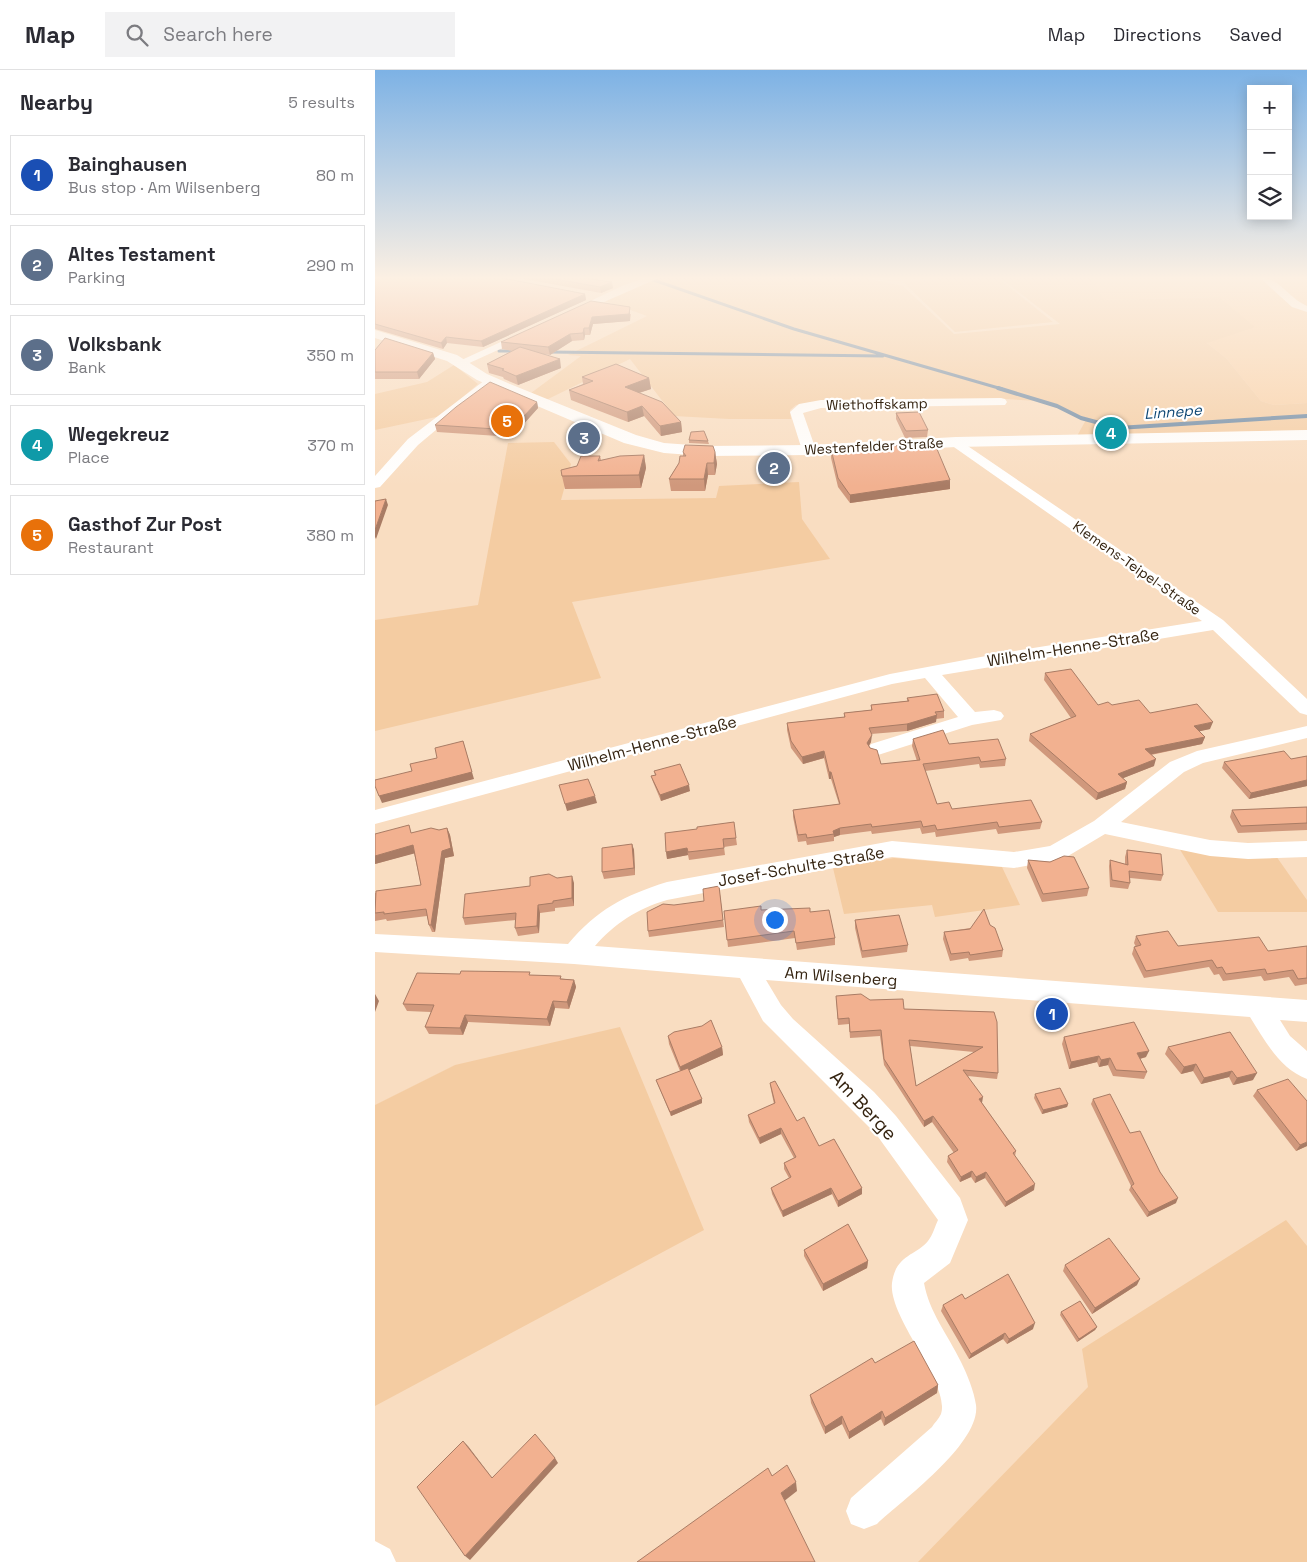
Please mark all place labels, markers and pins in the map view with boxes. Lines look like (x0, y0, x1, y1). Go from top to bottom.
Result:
pin: 5 (491, 402, 523, 440)
pin: 4 (1095, 414, 1127, 452)
pin: 3 (568, 419, 600, 457)
pin: 2 (758, 449, 790, 487)
pin: 1 (1036, 995, 1068, 1033)

